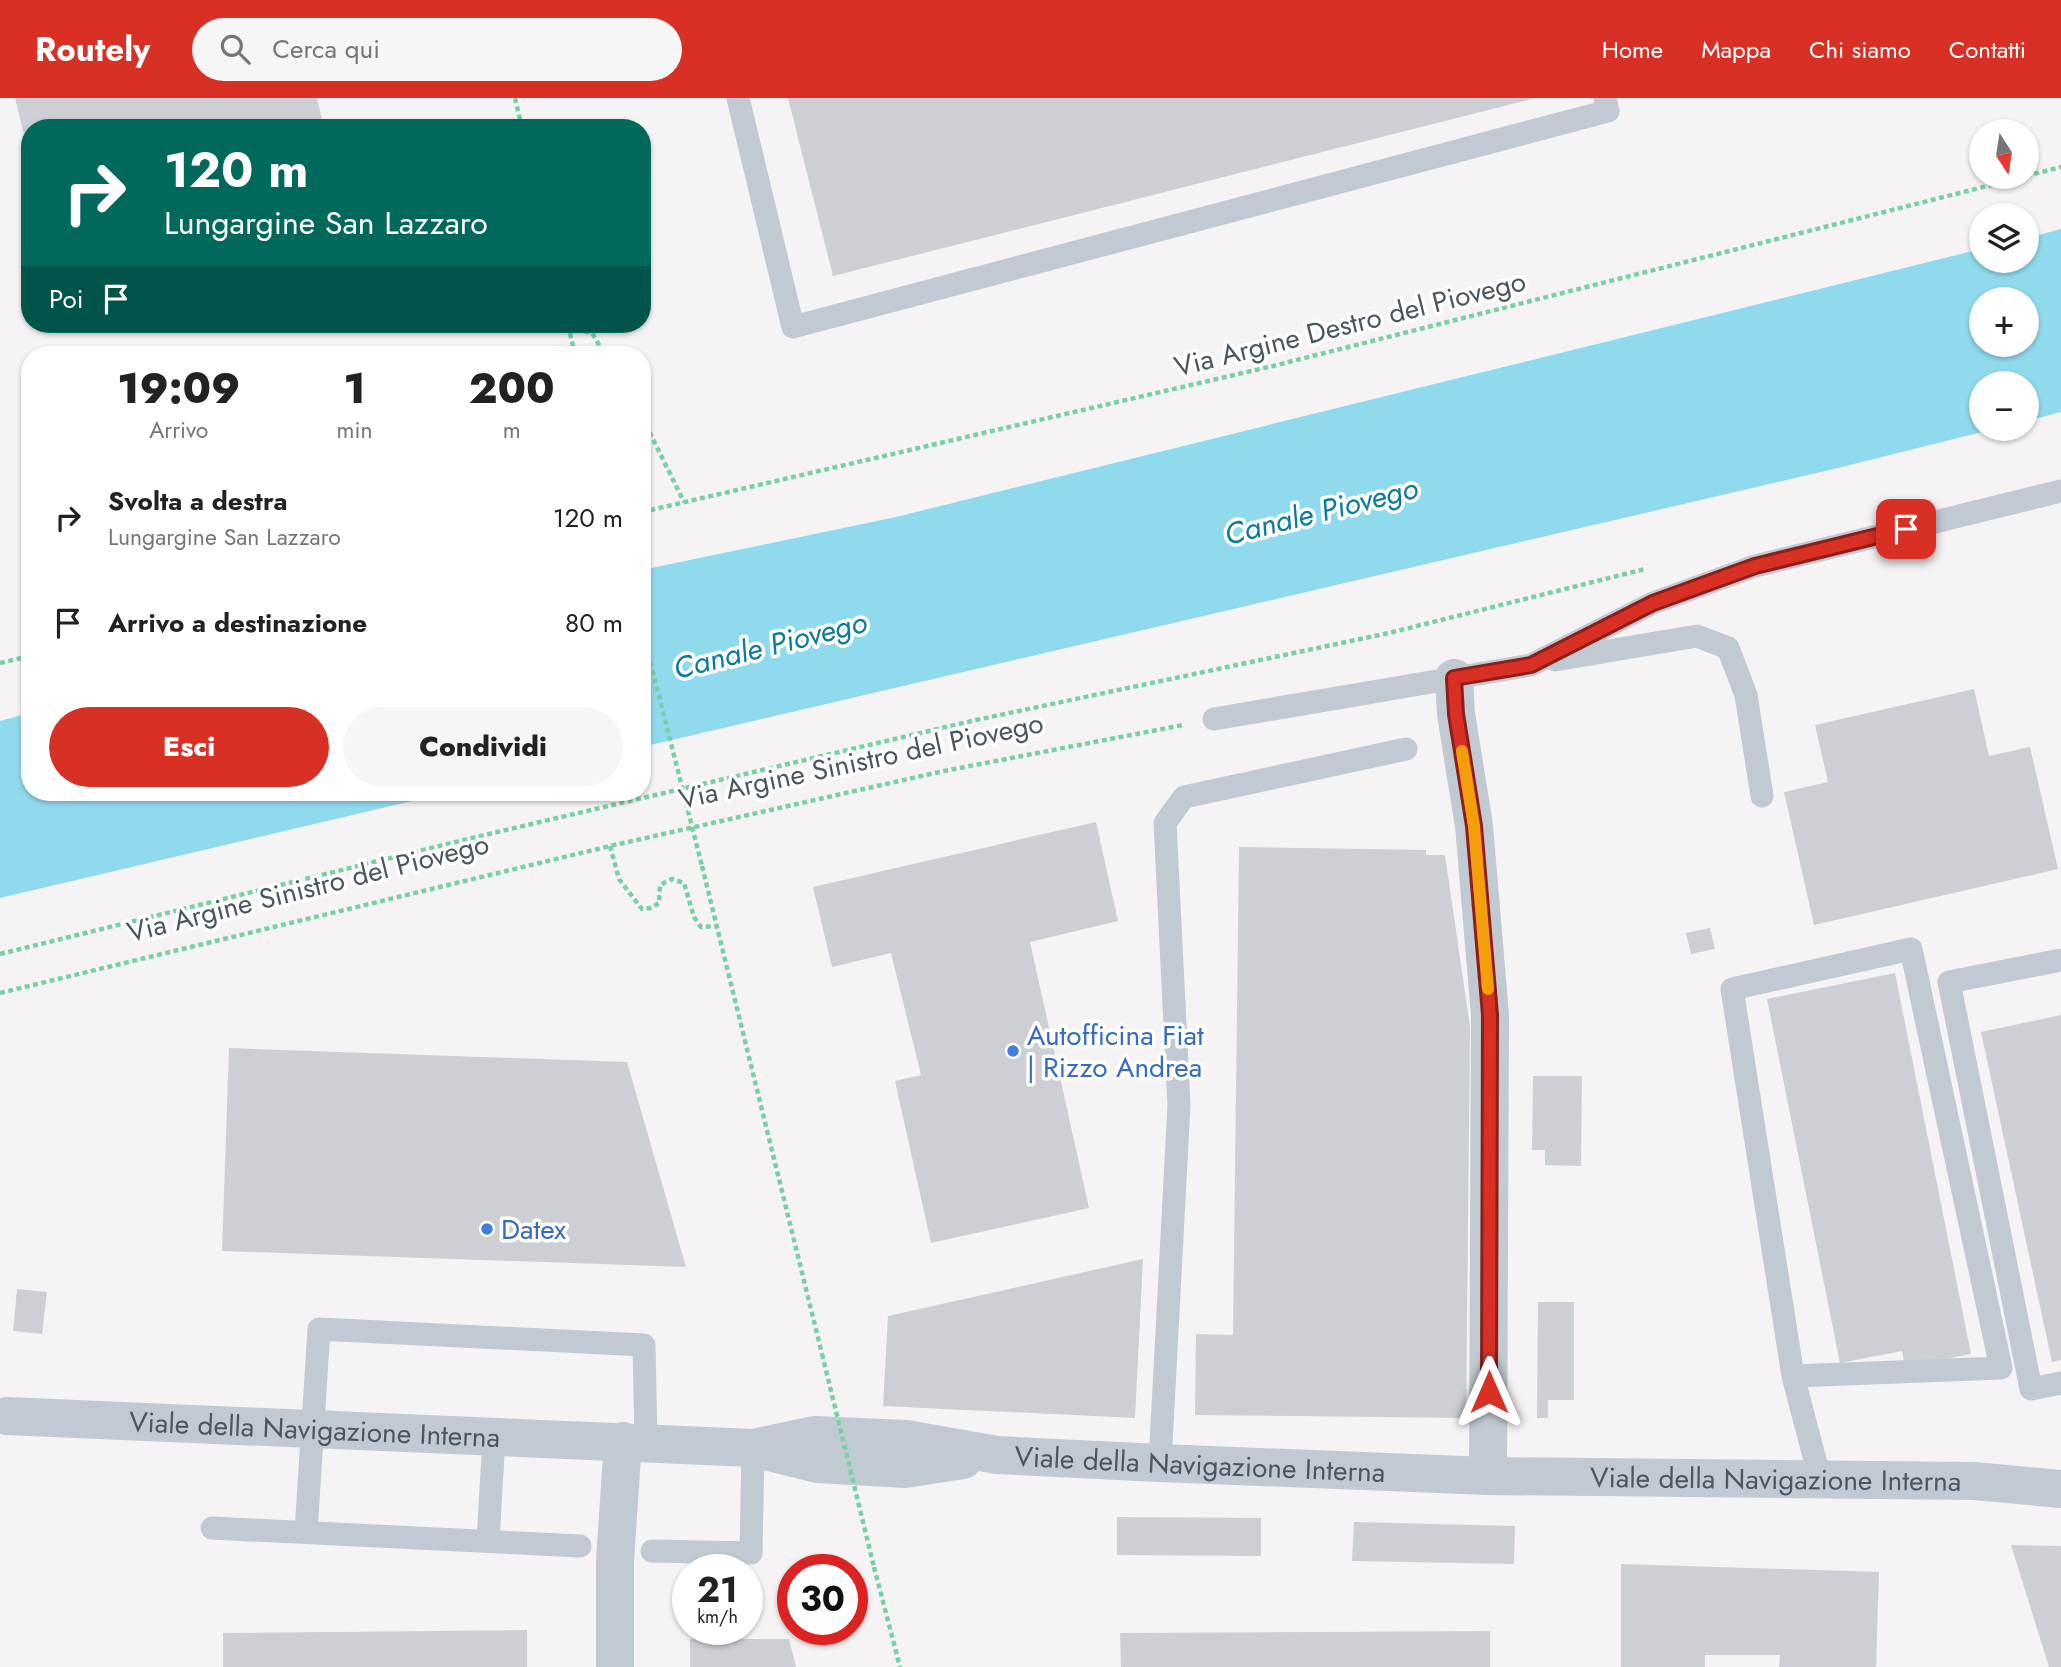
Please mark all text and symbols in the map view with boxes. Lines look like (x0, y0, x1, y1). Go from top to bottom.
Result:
search box (192, 18, 682, 81)
text: Routely (35, 26, 150, 73)
icon: search (216, 30, 254, 68)
text: Cerca qui (272, 30, 380, 68)
text: Home (1602, 32, 1663, 67)
text: Mappa (1701, 32, 1771, 67)
text: Chi siamo (1809, 32, 1911, 67)
text: Contatti (1949, 32, 2026, 67)
north arrow (1969, 119, 2039, 189)
map controls (1969, 119, 2039, 441)
text: 120 m (164, 135, 308, 205)
icon: right (49, 147, 140, 238)
text: Lungargine San Lazzaro (164, 200, 488, 246)
button: layers (1969, 203, 2039, 273)
street label: Via Argine Destro del Piovego (1170, 260, 1530, 388)
text: Poi (49, 280, 83, 318)
icon: arrive (97, 280, 135, 318)
button: + (1969, 287, 2039, 357)
text: 19:09 (117, 358, 240, 419)
text: 1 (344, 358, 366, 419)
text: 200 (469, 358, 555, 419)
button: − (1969, 371, 2039, 441)
text: Arrivo (149, 413, 208, 447)
text: min (337, 413, 373, 447)
text: m (503, 413, 521, 447)
water label: Canale Piovego (1220, 466, 1422, 556)
text: Svolta a destra (108, 482, 288, 520)
icon: right (49, 499, 87, 537)
text: 120 m (553, 499, 623, 537)
pin (1876, 499, 1936, 559)
icon: arrive (1887, 510, 1925, 548)
text: Lungargine San Lazzaro (108, 520, 341, 554)
water label: Canale Piovego (669, 600, 871, 690)
icon: arrive (49, 604, 87, 642)
text: Arrivo a destinazione (108, 604, 367, 642)
text: 80 m (565, 604, 623, 642)
street label: Via Argine Sinistro del Piovego (675, 702, 1047, 820)
button: Esci (49, 707, 329, 787)
button: Condividi (343, 707, 623, 787)
street label: Via Argine Sinistro del Piovego (123, 823, 493, 953)
place label: Autofficina Fiat | Rizzo Andrea (1027, 1015, 1204, 1088)
marker: Autofficina Fiat | Rizzo Andrea (1005, 1043, 1021, 1059)
place label: Datex (501, 1209, 566, 1250)
marker: Datex (479, 1221, 495, 1237)
position arrow (1452, 1355, 1526, 1429)
street label: Viale della Navigazione Interna (128, 1401, 501, 1458)
street label: Viale della Navigazione Interna (1013, 1435, 1386, 1492)
street label: Viale della Navigazione Interna (1590, 1457, 1962, 1501)
speed limit sign: 30 (777, 1554, 868, 1645)
text: 21 (697, 1565, 738, 1615)
text: km/h (697, 1604, 738, 1630)

